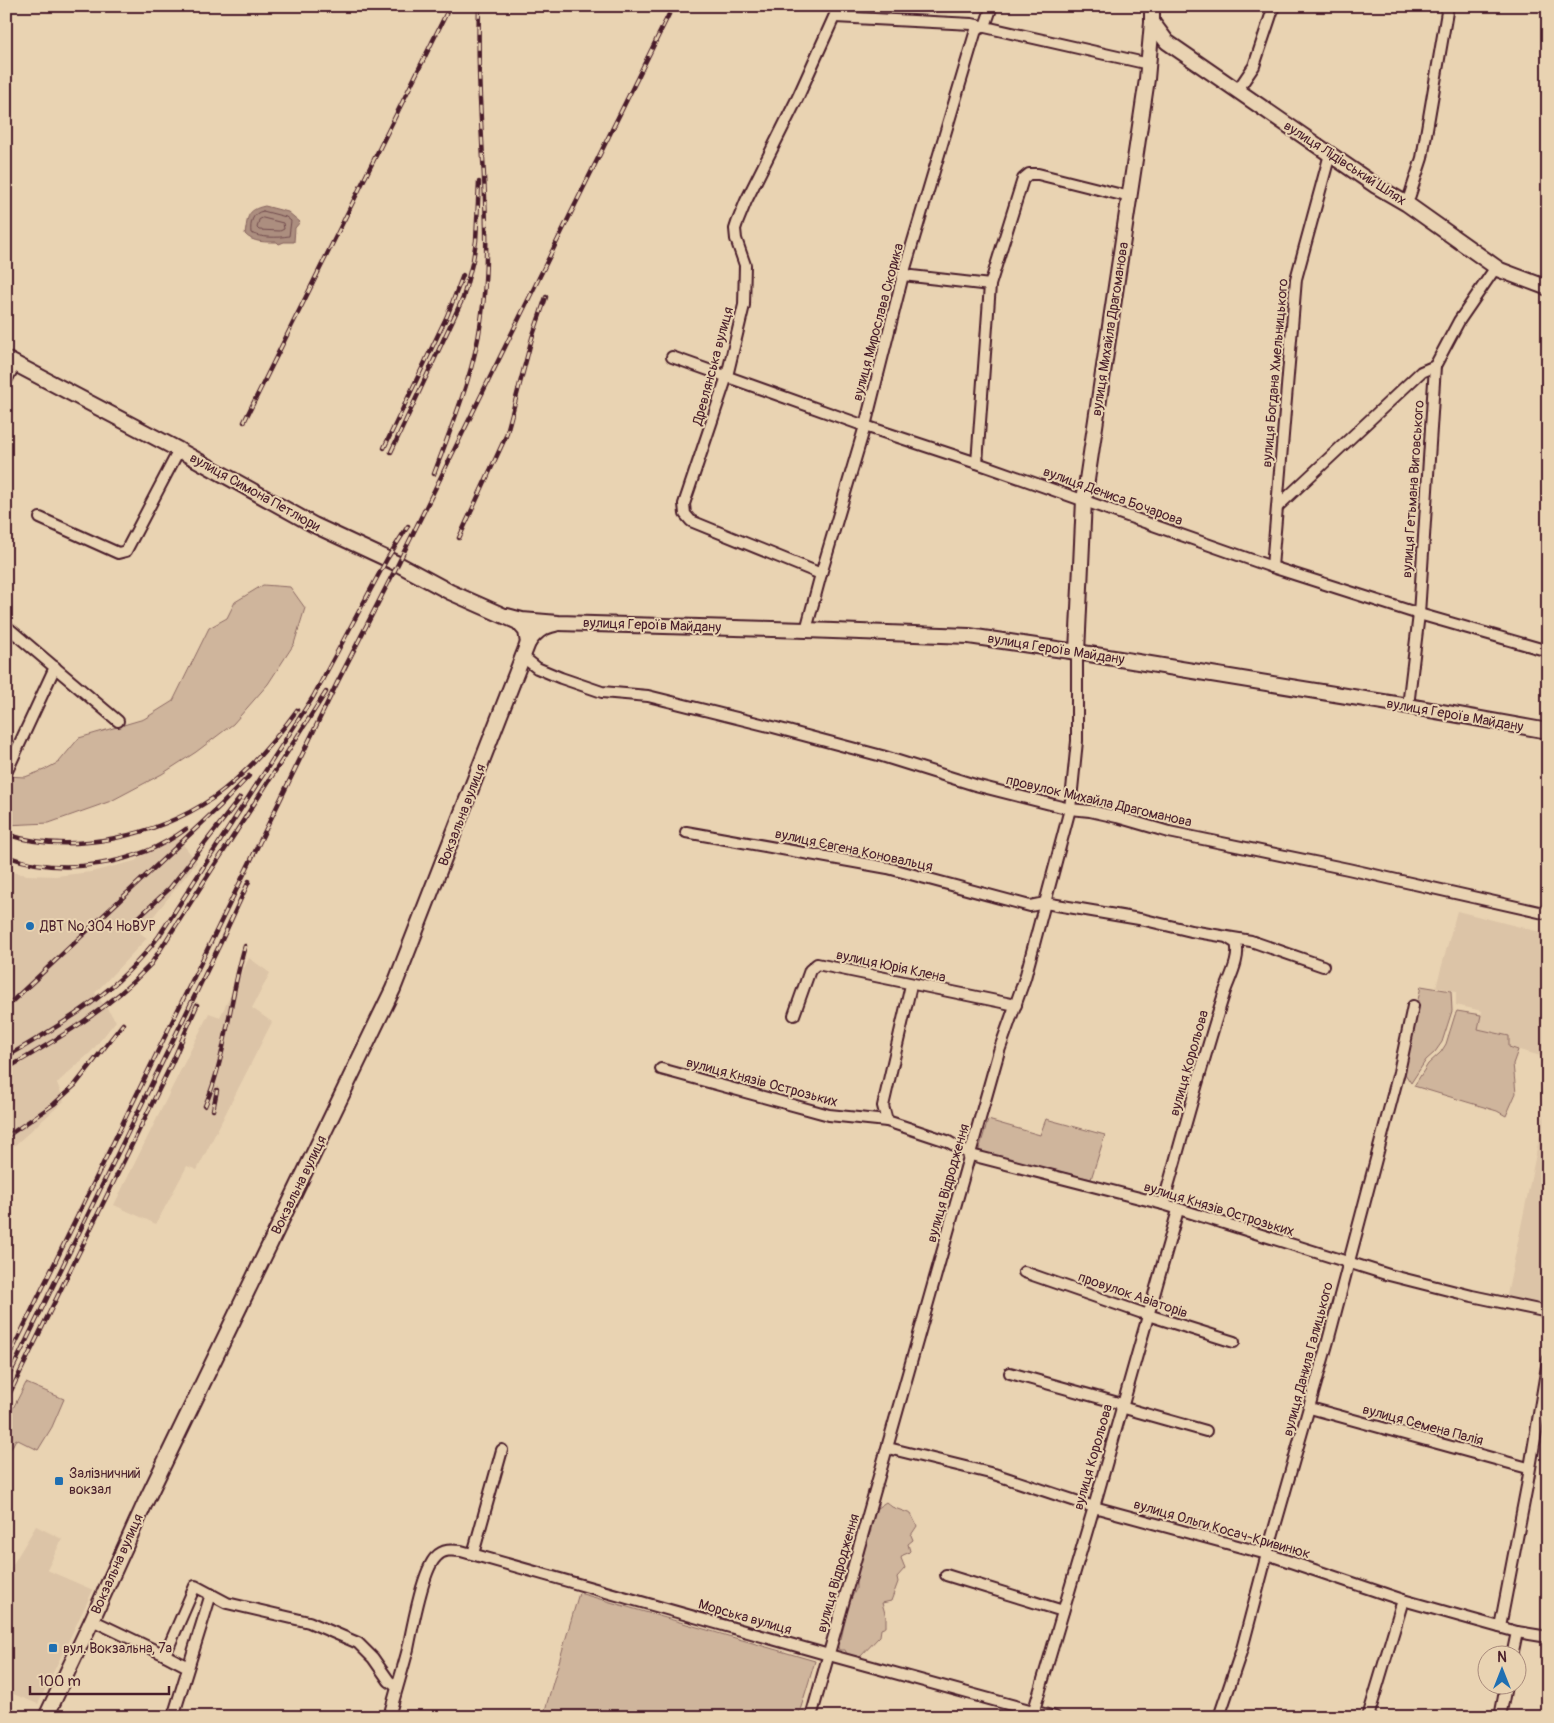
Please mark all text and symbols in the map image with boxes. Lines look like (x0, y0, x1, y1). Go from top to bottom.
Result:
street label: вулиця Лідівський Шлях (1281, 117, 1409, 209)
street label: вулиця Мирослава Скорика (849, 241, 907, 403)
street label: вулиця Михайла Драгоманова (1088, 241, 1132, 417)
street label: вулиця Богдана Хмельницького (1258, 277, 1292, 468)
street label: Древлянська вулиця (689, 305, 737, 428)
street label: вулиця Гетьмана Виговського (1398, 399, 1428, 578)
street label: вулиця Симона Петлюри (187, 449, 323, 535)
street label: вулиця Дениса Бочарова (1041, 463, 1185, 529)
street label: вулиця Героїв Майдану (583, 614, 721, 636)
street label: вулиця Героїв Майдану (986, 630, 1126, 668)
street label: вулиця Героїв Майдану (1385, 695, 1525, 735)
street label: Вокзальна вулиця (435, 761, 489, 869)
street label: провулок Михайла Драгоманова (1004, 771, 1194, 831)
street label: вулиця Євгена Коновальця (773, 825, 935, 875)
place label: ДВТ № 304 НоВУР (39, 918, 155, 935)
marker: ДВТ № 304 НоВУР (24, 920, 36, 932)
street label: вулиця Юрія Клена (835, 946, 947, 986)
street label: вулиця Корольова (1166, 1008, 1212, 1118)
street label: вулиця Князів Острозьких (684, 1054, 840, 1110)
street label: вулиця Відродження (923, 1122, 973, 1244)
street label: Вокзальна вулиця (268, 1133, 330, 1237)
street label: вулиця Князів Острозьких (1142, 1178, 1296, 1240)
street label: провулок Авіаторів (1076, 1268, 1190, 1322)
street label: вулиця Данила Галицького (1279, 1280, 1337, 1438)
street label: вулиця Семена Палія (1361, 1401, 1485, 1449)
street label: вулиця Корольова (1070, 1402, 1116, 1512)
place label: Залізничний вокзал (69, 1465, 141, 1498)
marker: Залізничний вокзал (53, 1475, 65, 1487)
street label: вулиця Ольги Косач-Кривинюк (1132, 1496, 1312, 1562)
street label: Вокзальна вулиця (87, 1511, 147, 1617)
street label: вулиця Відродження (813, 1512, 863, 1634)
street label: Морська вулиця (696, 1596, 794, 1638)
place label: вул. Вокзальна, 7а (63, 1640, 172, 1657)
marker: вул. Вокзальна, 7а (47, 1642, 59, 1654)
north arrow (1476, 1646, 1526, 1696)
text: N (1497, 1649, 1507, 1666)
scale bar (30, 1663, 169, 1695)
text: 100 m (38, 1672, 81, 1691)

